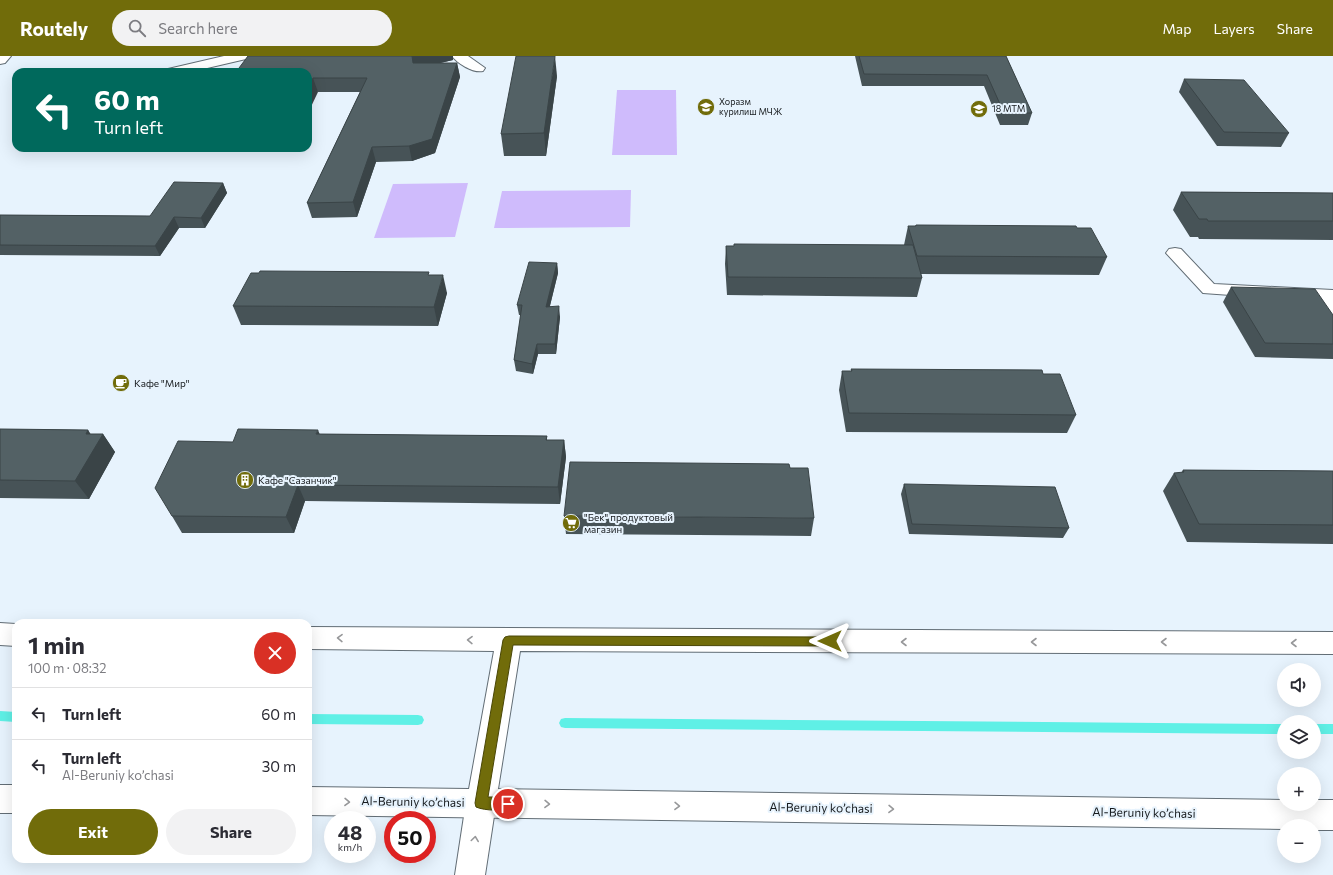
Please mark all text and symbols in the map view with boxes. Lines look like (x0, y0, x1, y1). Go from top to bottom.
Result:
search box (112, 10, 392, 46)
text: Routely (20, 17, 88, 40)
icon: search (126, 17, 148, 39)
text: Search here (158, 19, 238, 37)
text: Map (1163, 20, 1191, 37)
text: Layers (1213, 20, 1255, 37)
text: Share (1277, 20, 1313, 37)
text: 60 m (94, 82, 160, 116)
icon: left (28, 84, 80, 136)
place label: Хоразм курилиш МЧЖ (719, 96, 783, 117)
school or university icon: Хоразм курилиш МЧЖ (696, 97, 716, 117)
school or university icon: 18 MTM (969, 99, 989, 119)
place label: 18 MTM (992, 103, 1026, 114)
text: Turn left (94, 116, 163, 138)
cafe icon: Кафе "Мир" (111, 373, 131, 393)
place label: Кафе "Мир" (134, 377, 190, 389)
building icon: Кафе "Сазанчик" (235, 470, 255, 490)
place label: Кафе "Сазанчик" (258, 474, 337, 486)
place label: "Бек" продуктовый магазин (584, 511, 673, 535)
supermarket icon: "Бек" продуктовый магазин (561, 513, 581, 533)
position arrow (809, 620, 851, 662)
text: 1 min (28, 630, 85, 659)
button: close (254, 632, 296, 674)
one-way arrow (337, 634, 343, 643)
one-way arrow (467, 636, 473, 644)
one-way arrow (901, 638, 907, 646)
one-way arrow (1031, 638, 1037, 646)
one-way arrow (1161, 638, 1167, 646)
one-way arrow (1291, 639, 1297, 647)
text: 100 m · 08:32 (28, 660, 106, 676)
map controls (1277, 663, 1321, 863)
button: sound (1277, 663, 1321, 707)
icon: left (28, 703, 50, 725)
text: Turn left (62, 705, 121, 723)
text: 60 m (261, 705, 296, 723)
button: layers (1277, 715, 1321, 759)
text: Turn left (62, 749, 121, 767)
icon: left (28, 755, 50, 777)
text: 30 m (262, 757, 296, 775)
text: Al-Beruniy ko’chasi (62, 767, 174, 783)
button: + (1277, 767, 1321, 811)
pin (491, 787, 525, 821)
street label: Al-Beruniy ko’chasi (361, 793, 465, 809)
icon: arrive (497, 793, 519, 815)
one-way arrow (344, 798, 350, 806)
street label: Al-Beruniy ko’chasi (769, 799, 873, 815)
one-way arrow (544, 800, 550, 808)
one-way arrow (674, 802, 680, 810)
street label: Al-Beruniy ko’chasi (1092, 804, 1196, 820)
one-way arrow (888, 805, 894, 813)
button: Exit (28, 809, 158, 855)
button: Share (166, 809, 296, 855)
speed limit sign: 50 (384, 811, 436, 863)
button: − (1277, 819, 1321, 863)
text: 48 (338, 820, 362, 844)
one-way arrow (470, 836, 479, 842)
text: km/h (338, 841, 362, 853)

